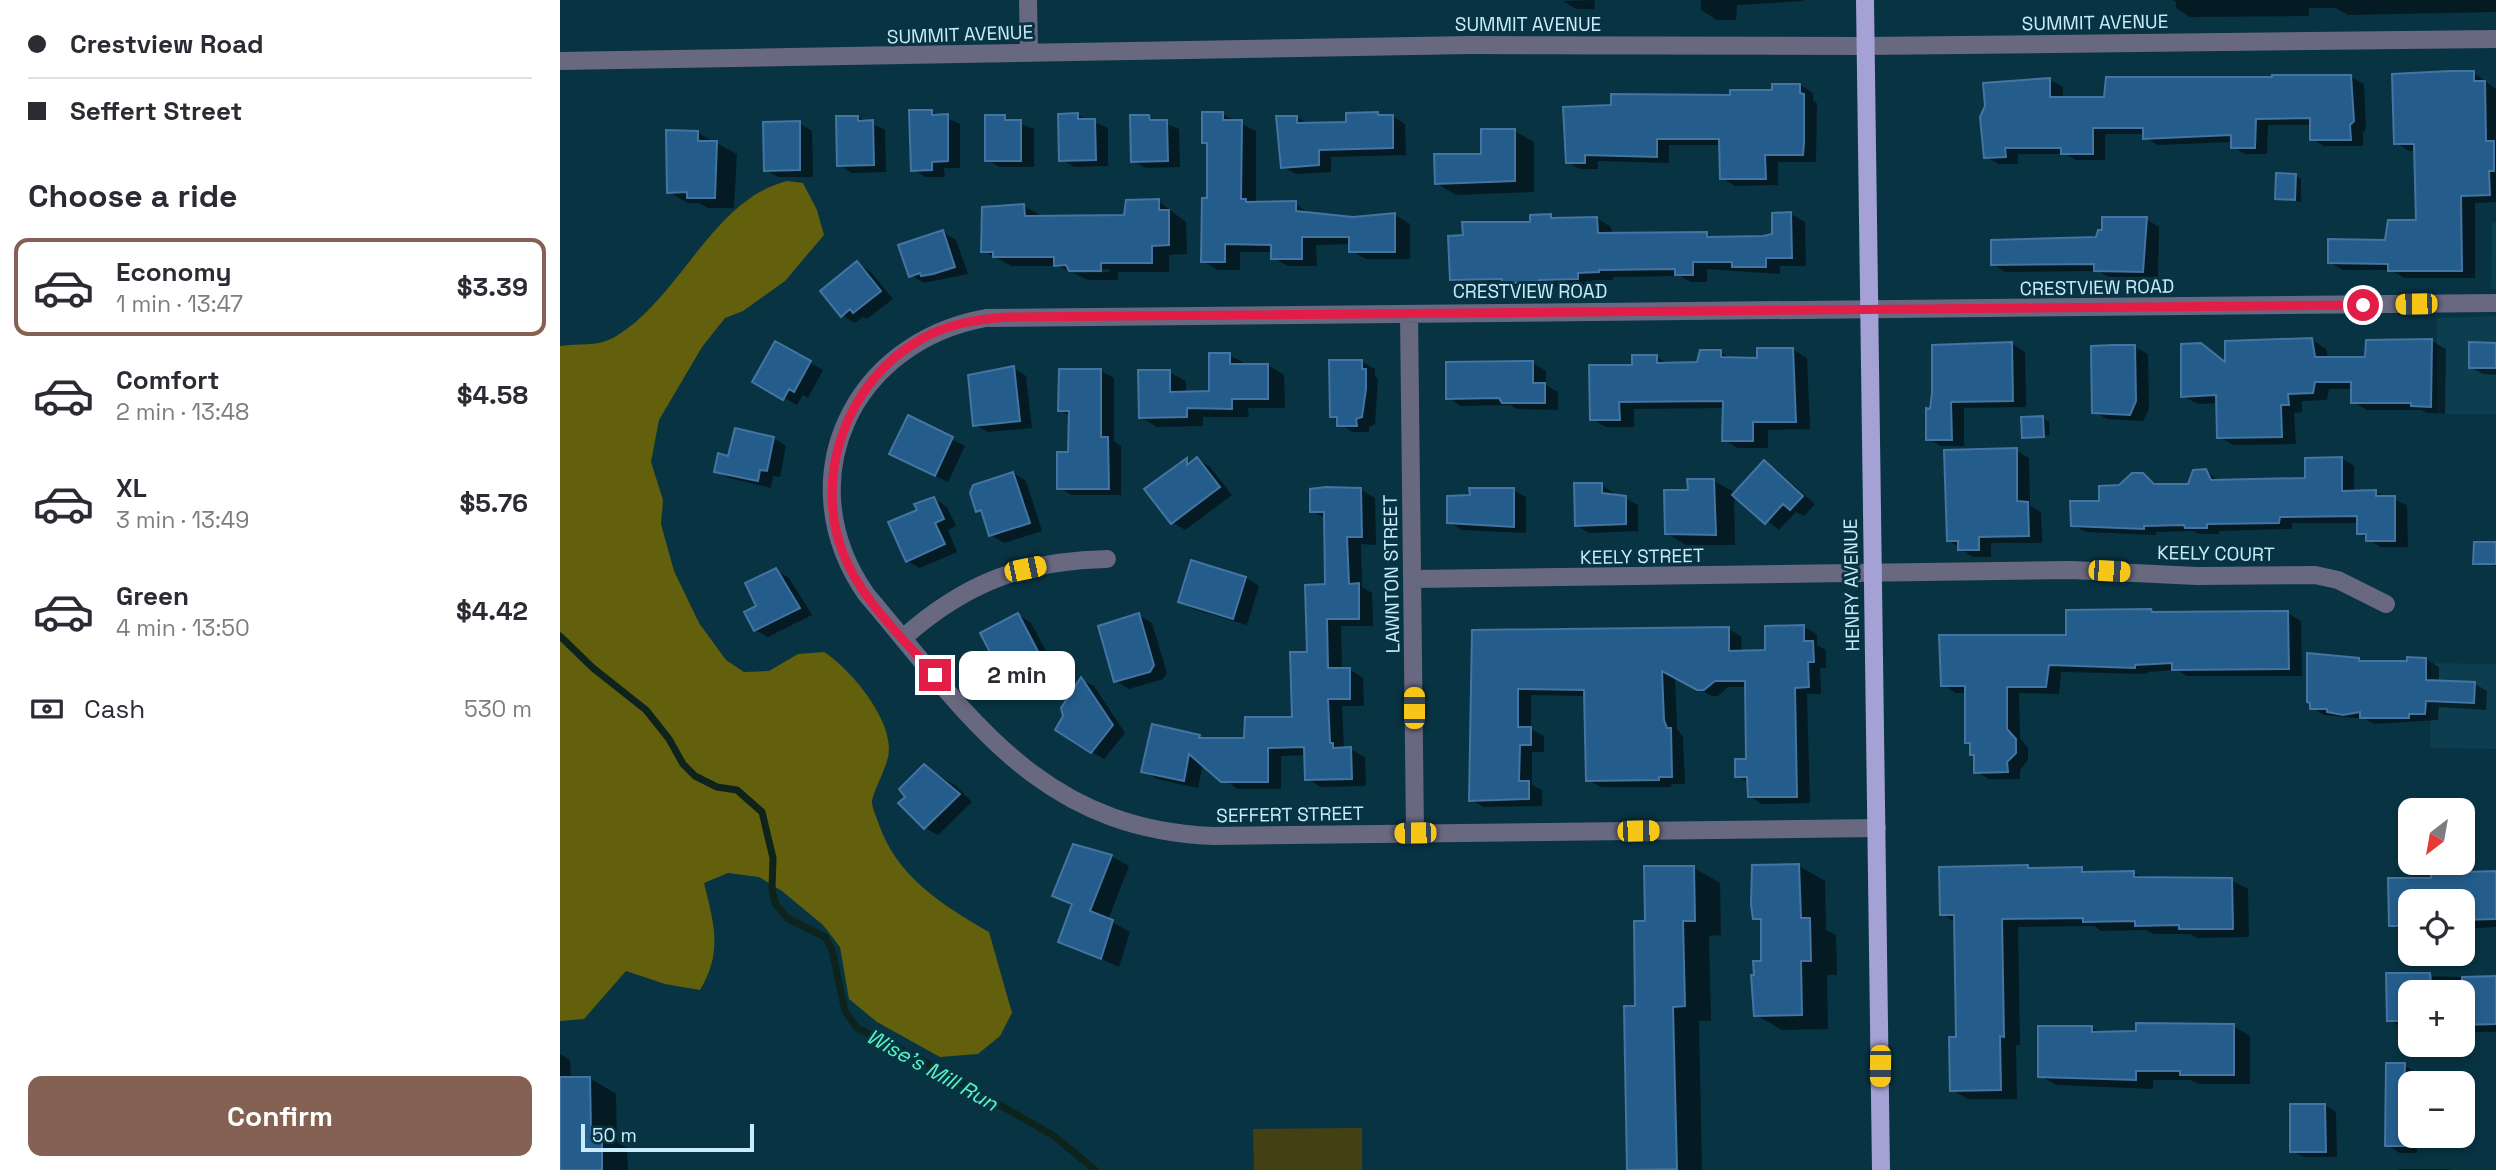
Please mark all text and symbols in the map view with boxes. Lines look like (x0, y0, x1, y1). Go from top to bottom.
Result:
street label: SUMMIT AVENUE (2022, 9, 2168, 36)
street label: SUMMIT AVENUE (1455, 12, 1601, 37)
street label: SUMMIT AVENUE (886, 19, 1034, 50)
text: Crestview Road (70, 27, 264, 61)
text: Seffert Street (70, 94, 242, 128)
text: Choose a ride (28, 176, 238, 216)
text: Economy (116, 255, 232, 289)
icon: car (32, 256, 95, 319)
text: $3.39 (457, 270, 528, 304)
street label: CRESTVIEW ROAD (2019, 274, 2175, 301)
street label: CRESTVIEW ROAD (1453, 279, 1607, 304)
text: 1 min · 13:47 (116, 289, 243, 319)
route start (2347, 289, 2379, 321)
car (2395, 293, 2438, 315)
text: Comfort (116, 363, 219, 397)
icon: car (32, 364, 95, 427)
text: $4.58 (457, 378, 528, 412)
text: 2 min · 13:48 (116, 397, 249, 427)
text: XL (116, 471, 147, 505)
icon: car (32, 472, 95, 535)
text: $5.76 (459, 486, 528, 520)
street label: LAWNTON STREET (1378, 494, 1405, 654)
text: 3 min · 13:49 (116, 505, 249, 535)
street label: HENRY AVENUE (1838, 518, 1865, 652)
street label: KEELY COURT (2157, 540, 2275, 567)
street label: KEELY STREET (1580, 543, 1704, 570)
car (1003, 554, 1048, 584)
car (2088, 559, 2131, 583)
text: Green (116, 579, 189, 613)
icon: car (32, 580, 95, 643)
text: $4.42 (456, 594, 528, 628)
text: 4 min · 13:50 (116, 613, 250, 643)
callout: 2 min (960, 650, 1075, 700)
route end (919, 659, 951, 691)
text: 2 min (987, 660, 1047, 690)
car (1404, 687, 1425, 729)
icon: cash (28, 690, 66, 728)
text: Cash (84, 692, 145, 726)
text: 530 m (464, 694, 532, 724)
north arrow (2398, 798, 2474, 875)
map controls (2398, 798, 2475, 1148)
street label: SEFFERT STREET (1216, 801, 1364, 828)
car (1617, 820, 1660, 842)
car (1394, 822, 1437, 844)
button: locate (2398, 889, 2475, 966)
button: + (2398, 980, 2475, 1057)
water label: Wise's Mill Run (862, 1022, 1004, 1117)
car (1870, 1045, 1891, 1087)
button: − (2398, 1071, 2475, 1148)
button: Confirm (28, 1076, 532, 1156)
scale bar (581, 1121, 754, 1153)
text: 50 m (592, 1123, 637, 1148)

